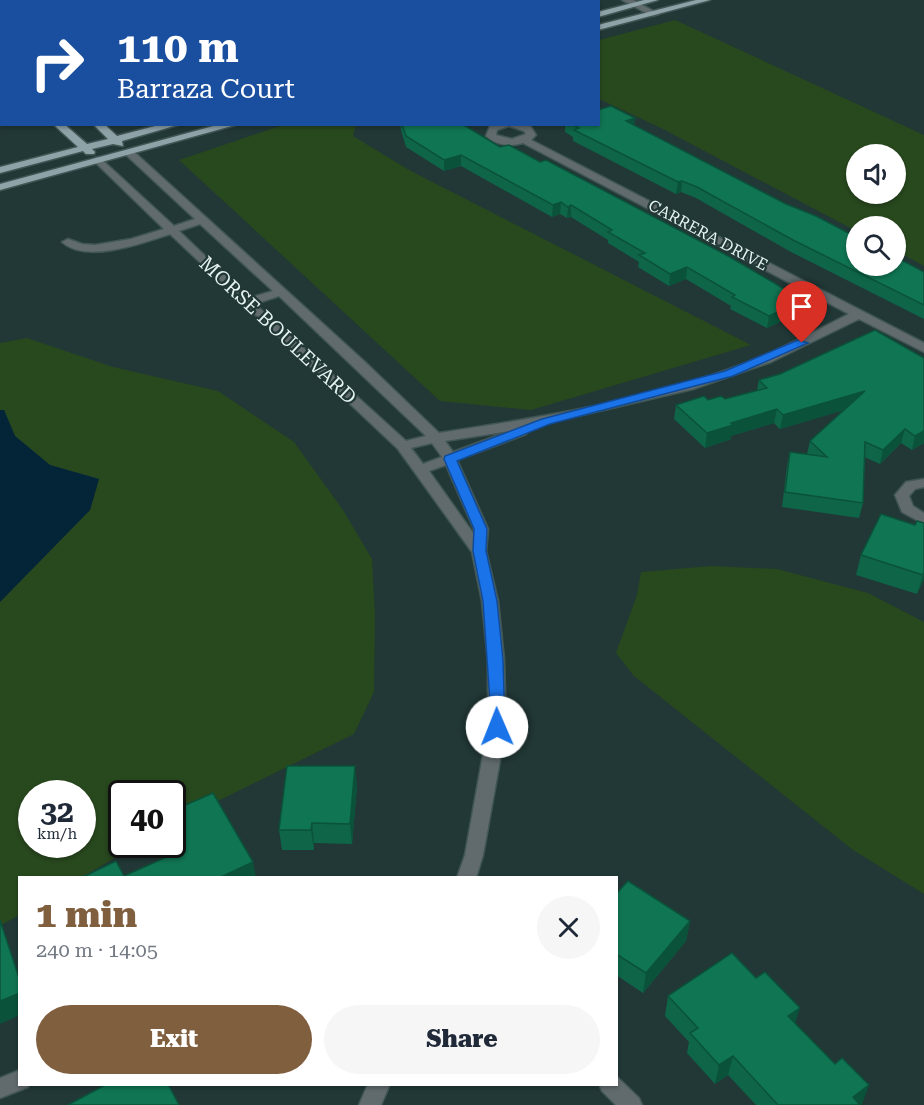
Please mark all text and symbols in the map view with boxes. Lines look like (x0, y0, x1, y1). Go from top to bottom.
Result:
text: 110 m (117, 23, 239, 72)
icon: right (18, 24, 96, 102)
text: Barraza Court (117, 73, 295, 105)
map controls (846, 144, 906, 276)
button: sound (846, 144, 906, 204)
street label: CARRERA DRIVE (645, 195, 771, 275)
button: search (846, 216, 906, 276)
street label: MORSE BOULEVARD (195, 251, 361, 409)
pin (776, 281, 827, 343)
icon: arrive (785, 290, 818, 323)
position arrow (465, 695, 529, 759)
speed limit sign: 40 (108, 780, 186, 858)
text: 32 (40, 794, 74, 829)
text: km/h (37, 825, 77, 843)
text: 1 min (36, 894, 137, 936)
button: close (537, 896, 600, 959)
text: 240 m · 14:05 (36, 938, 158, 962)
button: Exit (36, 1005, 312, 1074)
button: Share (324, 1005, 600, 1074)

